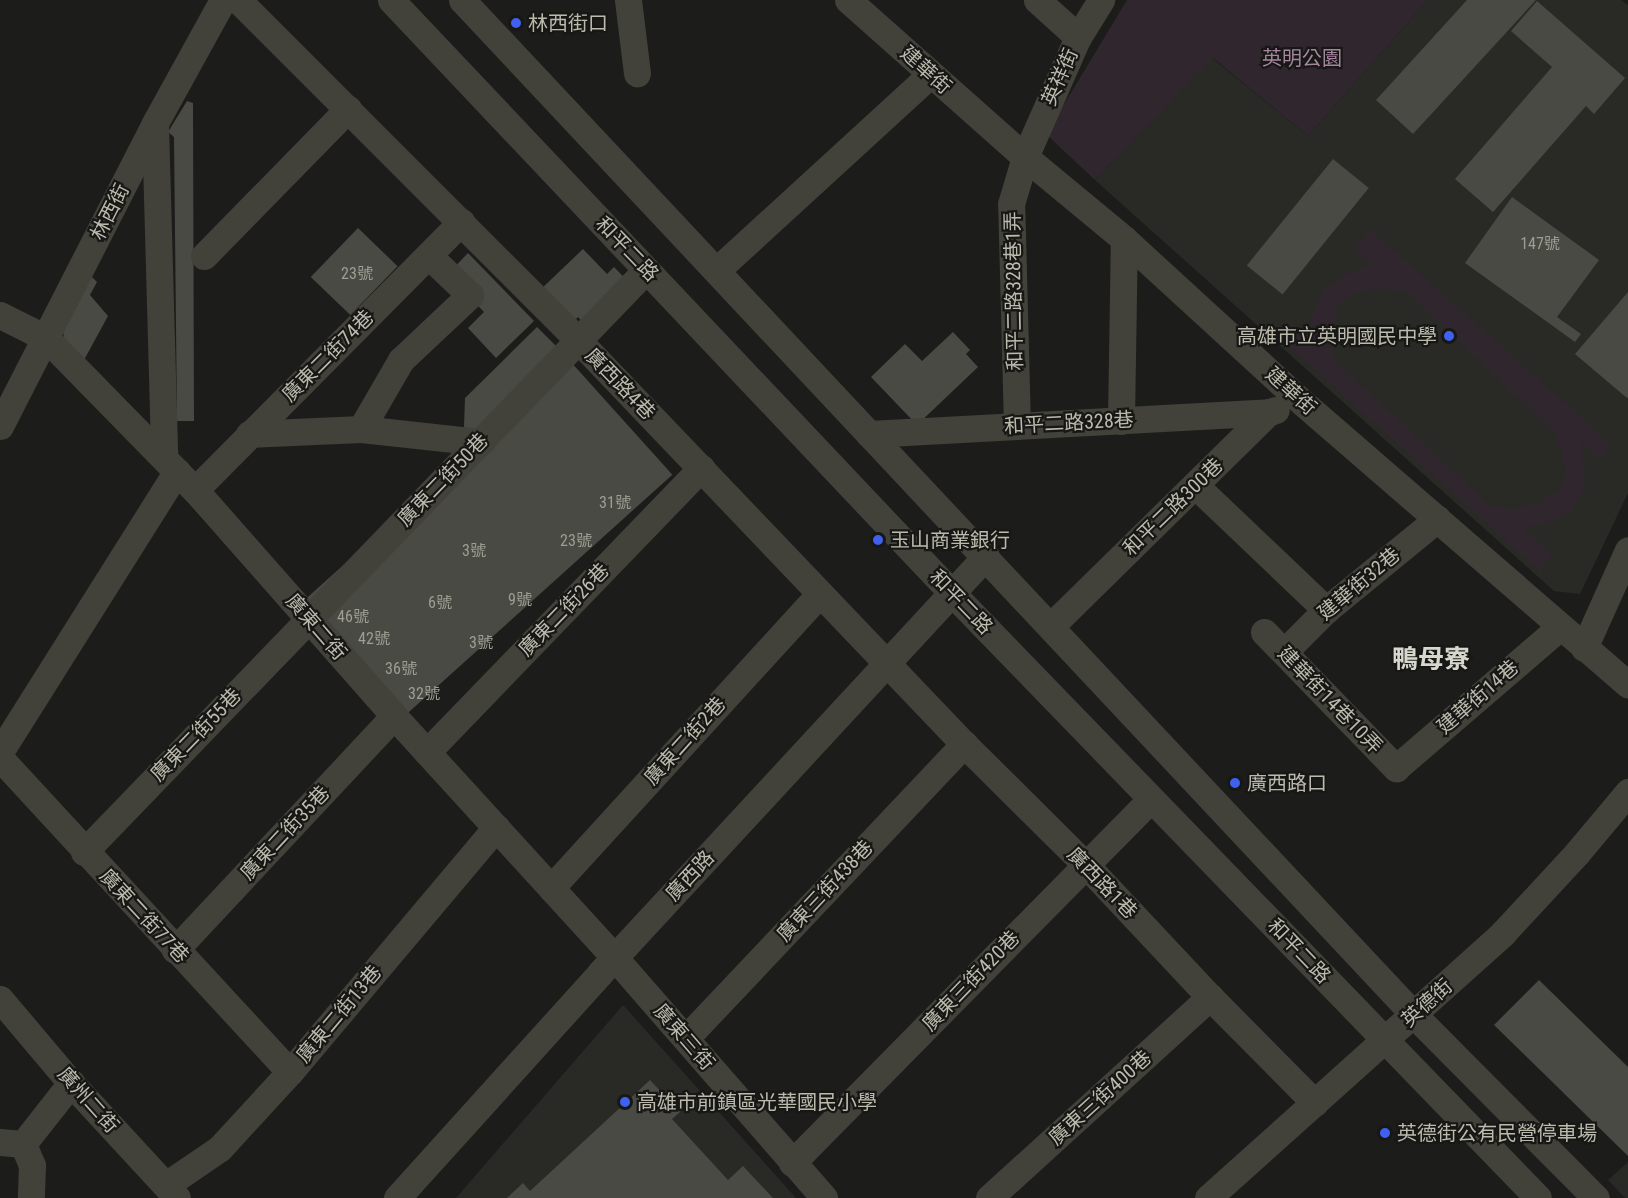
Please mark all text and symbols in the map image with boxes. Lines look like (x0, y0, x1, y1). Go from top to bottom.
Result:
place label: 林西街口 (528, 11, 608, 35)
marker: 林西街口 (509, 16, 523, 30)
street label: 建華街 (896, 41, 956, 99)
street label: 英祥街 (1037, 45, 1083, 109)
park label: 英明公園 (1262, 46, 1342, 70)
street label: 林西街 (86, 180, 134, 244)
street label: 和平二路328巷1弄 (1001, 211, 1027, 371)
street label: 和平二路 (591, 212, 663, 286)
house number: 147號 (1520, 234, 1560, 254)
house number: 23號 (341, 264, 373, 284)
street label: 廣東二街74巷 (277, 305, 379, 407)
place label: 高雄市立英明國民中學 (1237, 324, 1437, 348)
marker: 高雄市立英明國民中學 (1442, 329, 1456, 343)
street label: 廣西路4巷 (580, 343, 660, 425)
street label: 建華街 (1261, 362, 1321, 420)
street label: 和平二路328巷 (1004, 408, 1134, 438)
street label: 廣東二街50巷 (393, 429, 493, 531)
street label: 和平二路300巷 (1118, 453, 1228, 561)
house number: 31號 (599, 493, 631, 513)
place label: 玉山商業銀行 (890, 528, 1010, 552)
house number: 23號 (560, 531, 592, 551)
marker: 玉山商業銀行 (871, 533, 885, 547)
house number: 3號 (462, 541, 486, 561)
street label: 建華街32巷 (1313, 543, 1405, 625)
street label: 廣東二街26巷 (514, 559, 614, 661)
street label: 和平二路 (925, 565, 997, 639)
street label: 廣東二街 (281, 589, 351, 665)
house number: 9號 (508, 590, 532, 610)
house number: 6號 (428, 593, 452, 613)
house number: 46號 (337, 607, 369, 627)
house number: 42號 (358, 629, 390, 649)
house number: 3號 (469, 633, 493, 653)
street label: 建華街14巷10弄 (1273, 641, 1387, 759)
district label: 鴨母寮 (1392, 644, 1470, 676)
street label: 建華街14巷 (1432, 655, 1524, 739)
house number: 36號 (385, 659, 417, 679)
street label: 廣東二街55巷 (146, 684, 246, 786)
house number: 32號 (408, 684, 440, 704)
street label: 廣東二街2巷 (639, 692, 731, 790)
place label: 廣西路口 (1247, 771, 1327, 795)
marker: 廣西路口 (1228, 776, 1242, 790)
street label: 廣東二街35巷 (235, 781, 335, 885)
street label: 廣東三街438巷 (772, 835, 878, 947)
street label: 廣西路1巷 (1062, 842, 1142, 924)
street label: 廣西路 (661, 846, 719, 906)
street label: 廣東二街77巷 (94, 864, 194, 968)
street label: 和平二路 (1263, 914, 1335, 988)
street label: 廣東三街420巷 (917, 926, 1025, 1036)
street label: 廣東二街13巷 (291, 960, 387, 1068)
street label: 英德街 (1397, 974, 1457, 1032)
street label: 廣東三街 (649, 999, 719, 1075)
street label: 廣東三街400巷 (1044, 1046, 1156, 1150)
street label: 廣州二街 (52, 1062, 124, 1138)
place label: 高雄市前鎮區光華國民小學 (637, 1090, 877, 1114)
marker: 高雄市前鎮區光華國民小學 (618, 1095, 632, 1109)
place label: 英德街公有民營停車場 (1397, 1121, 1597, 1145)
marker: 英德街公有民營停車場 (1378, 1126, 1392, 1140)

